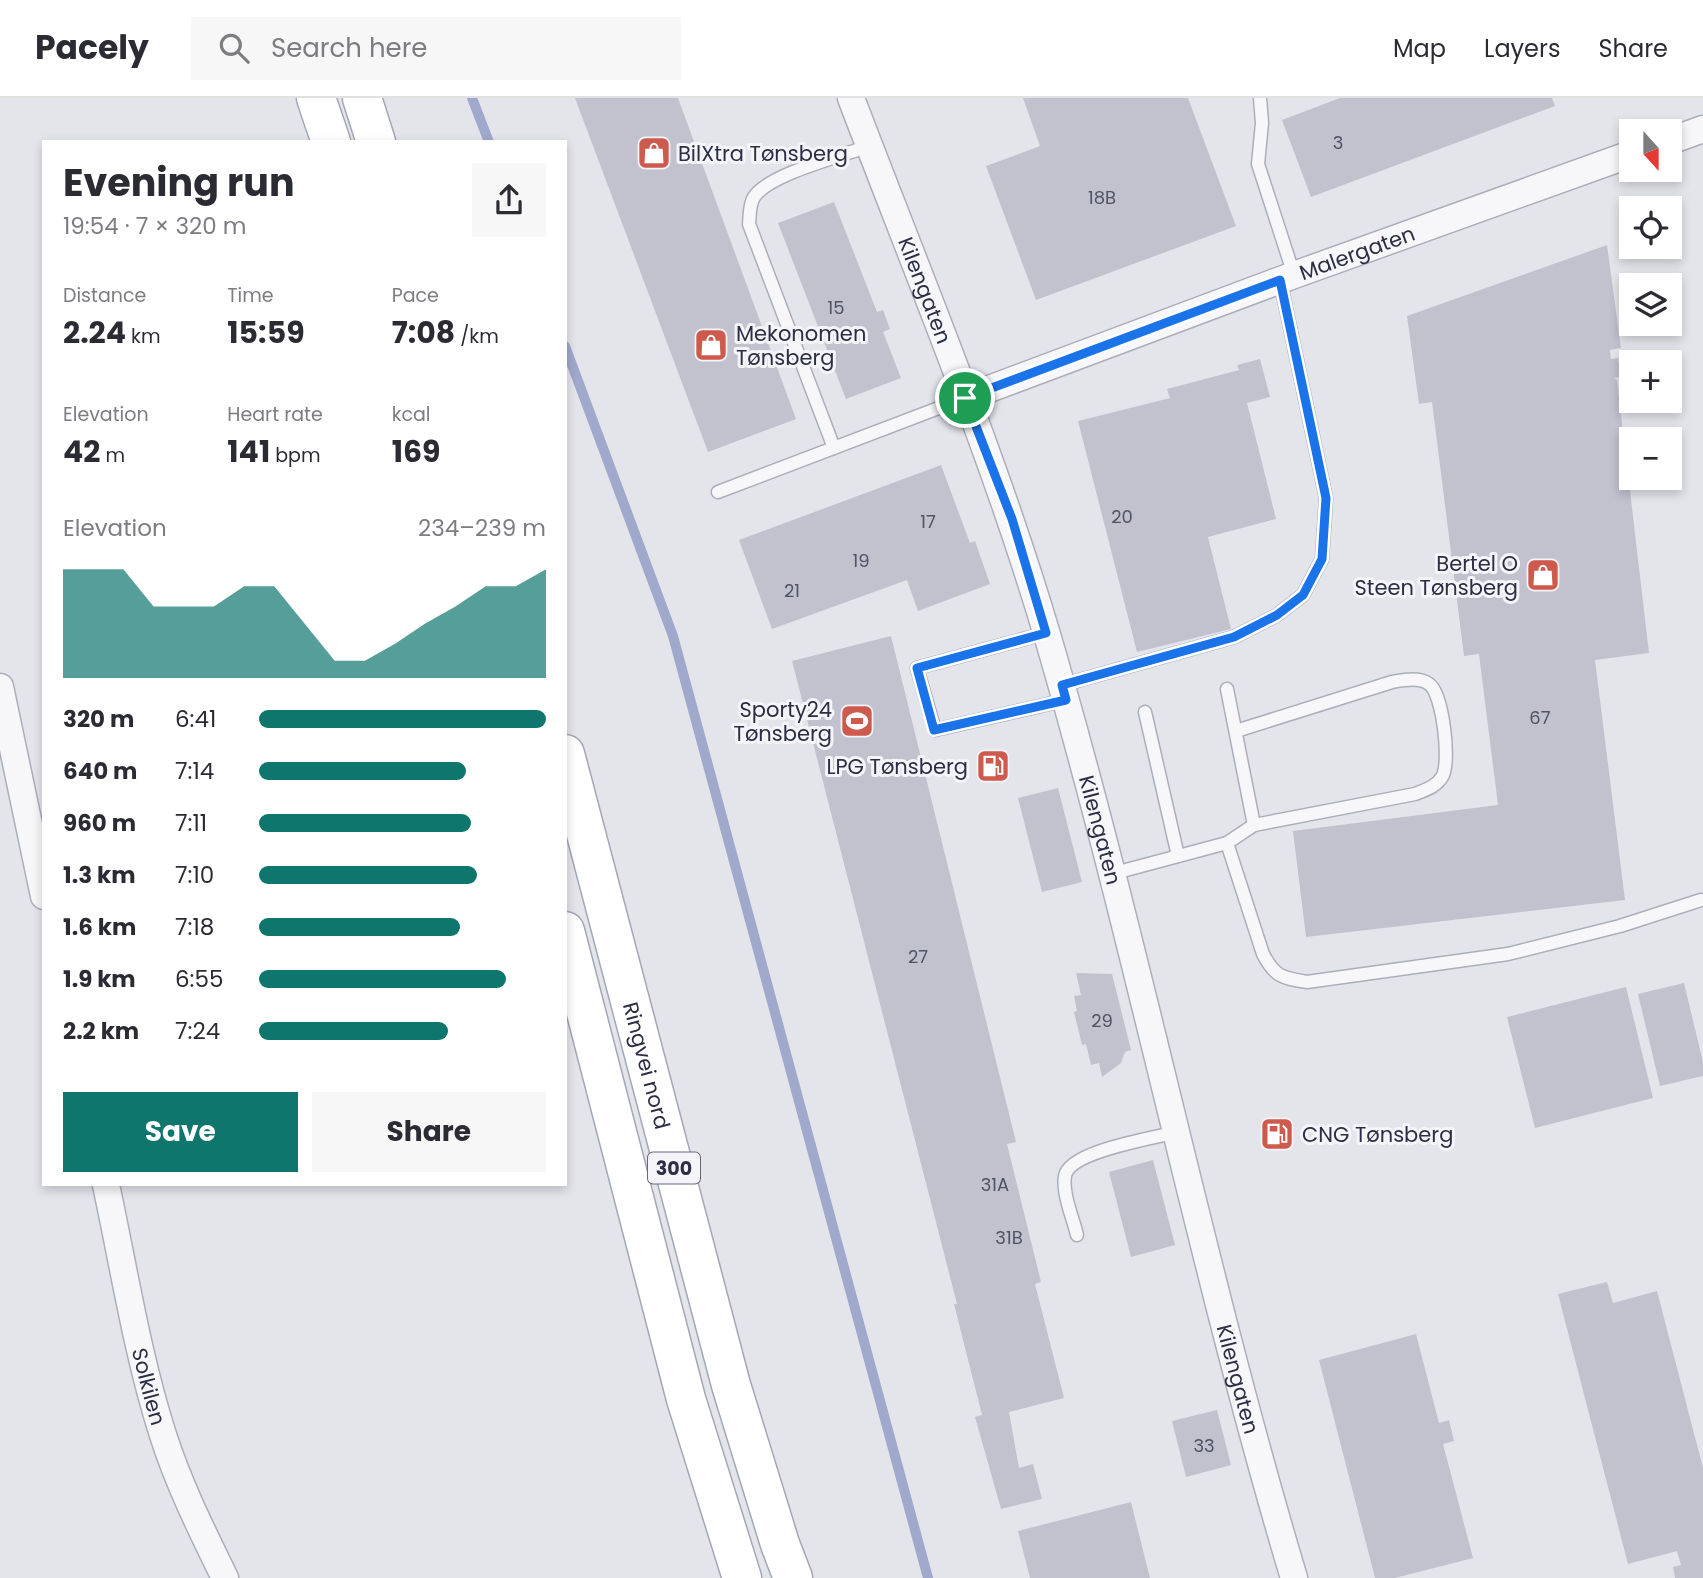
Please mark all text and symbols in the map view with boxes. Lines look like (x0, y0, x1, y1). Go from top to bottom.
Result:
search box (191, 17, 681, 80)
text: Pacely (35, 24, 149, 71)
icon: search (215, 29, 253, 67)
text: Search here (271, 30, 428, 66)
text: Map (1393, 32, 1446, 65)
text: Layers (1484, 32, 1560, 65)
text: Share (1598, 32, 1668, 65)
north arrow (1619, 119, 1682, 182)
map controls (1619, 119, 1682, 490)
house number: 3 (1333, 130, 1343, 155)
shop icon: BilXtra Tønsberg (635, 134, 673, 172)
place label: BilXtra Tønsberg (678, 139, 848, 168)
text: Evening run (63, 156, 295, 209)
button: share (472, 163, 546, 237)
house number: 18B (1088, 185, 1116, 210)
button: locate (1619, 196, 1682, 259)
text: 19:54 · 7 × 320 m (63, 210, 247, 242)
street label: Malergaten (1295, 218, 1419, 287)
street label: Kilengaten (892, 233, 959, 348)
button: layers (1619, 273, 1682, 336)
text: Distance (63, 282, 146, 309)
text: Time (227, 282, 274, 309)
text: Pace (392, 282, 439, 309)
house number: 15 (827, 295, 845, 320)
text: 2.24 (63, 311, 126, 354)
text: 15:59 (227, 311, 305, 354)
text: 7:08 (392, 311, 455, 354)
place label: Mekonomen Tønsberg (736, 319, 866, 372)
text: km (126, 323, 160, 350)
text: /km (455, 323, 499, 350)
shop icon: Mekonomen Tønsberg (692, 326, 730, 364)
button: + (1619, 350, 1682, 413)
pin (935, 368, 995, 428)
icon: arrive (946, 379, 984, 417)
text: Elevation (63, 401, 149, 428)
text: Heart rate (227, 401, 323, 428)
text: kcal (392, 401, 431, 428)
button: − (1619, 427, 1682, 490)
text: 42 (63, 430, 100, 473)
text: 141 (227, 430, 270, 473)
text: 169 (392, 430, 441, 473)
text: m (100, 442, 125, 469)
text: bpm (270, 442, 321, 469)
house number: 20 (1111, 504, 1133, 529)
house number: 17 (920, 509, 936, 534)
text: Elevation (63, 512, 167, 544)
text: 234–239 m (418, 512, 546, 544)
house number: 19 (852, 548, 870, 573)
place label: Bertel O Steen Tønsberg (1354, 549, 1518, 602)
shop icon: Bertel O Steen Tønsberg (1524, 556, 1562, 594)
house number: 21 (784, 578, 800, 603)
place label: Sporty24 Tønsberg (734, 695, 832, 748)
sports icon: Sporty24 Tønsberg (838, 702, 876, 740)
text: 320 m (63, 703, 134, 735)
text: 6:41 (175, 703, 216, 735)
house number: 67 (1529, 705, 1551, 730)
fuel station icon: LPG Tønsberg (974, 747, 1012, 785)
place label: LPG Tønsberg (826, 752, 968, 781)
text: 640 m (63, 755, 137, 787)
text: 7:14 (175, 755, 214, 787)
street label: Kilengaten (1072, 772, 1129, 888)
text: 960 m (63, 807, 136, 839)
text: 7:11 (175, 807, 207, 839)
text: 1.3 km (63, 859, 136, 891)
text: 7:10 (175, 859, 214, 891)
text: 1.6 km (63, 911, 136, 943)
text: 7:18 (175, 911, 214, 943)
house number: 27 (908, 944, 928, 969)
text: 1.9 km (63, 963, 136, 995)
text: 6:55 (175, 963, 223, 995)
street label: Ringvei nord (616, 999, 678, 1132)
house number: 29 (1091, 1008, 1113, 1033)
text: 2.2 km (63, 1015, 139, 1047)
text: 7:24 (175, 1015, 220, 1047)
button: Save (63, 1092, 298, 1172)
button: Share (312, 1092, 546, 1172)
fuel station icon: CNG Tønsberg (1258, 1115, 1296, 1153)
place label: CNG Tønsberg (1302, 1120, 1453, 1149)
road number: 300 (648, 1152, 700, 1184)
house number: 31A (981, 1172, 1009, 1197)
house number: 31B (995, 1225, 1023, 1250)
street label: Kilengaten (1210, 1321, 1267, 1437)
street label: Solkilen (126, 1345, 174, 1428)
house number: 33 (1193, 1433, 1215, 1458)

